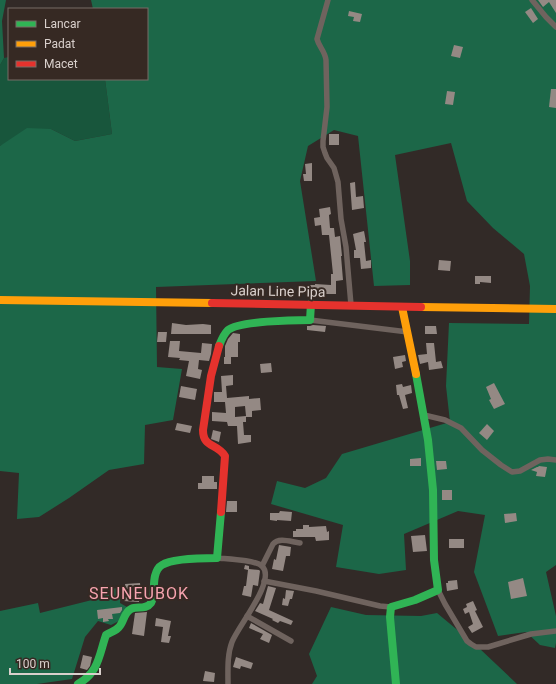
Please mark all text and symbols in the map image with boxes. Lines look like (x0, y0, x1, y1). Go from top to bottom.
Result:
legend (8, 8, 148, 80)
text: Lancar (44, 17, 81, 31)
text: Padat (44, 37, 75, 51)
text: Macet (44, 57, 78, 71)
street label: Jalan Line Pipa (230, 282, 326, 300)
district label: SEUNEUBOK (89, 584, 189, 603)
scale bar (10, 650, 100, 676)
text: 100 m (16, 657, 50, 671)

